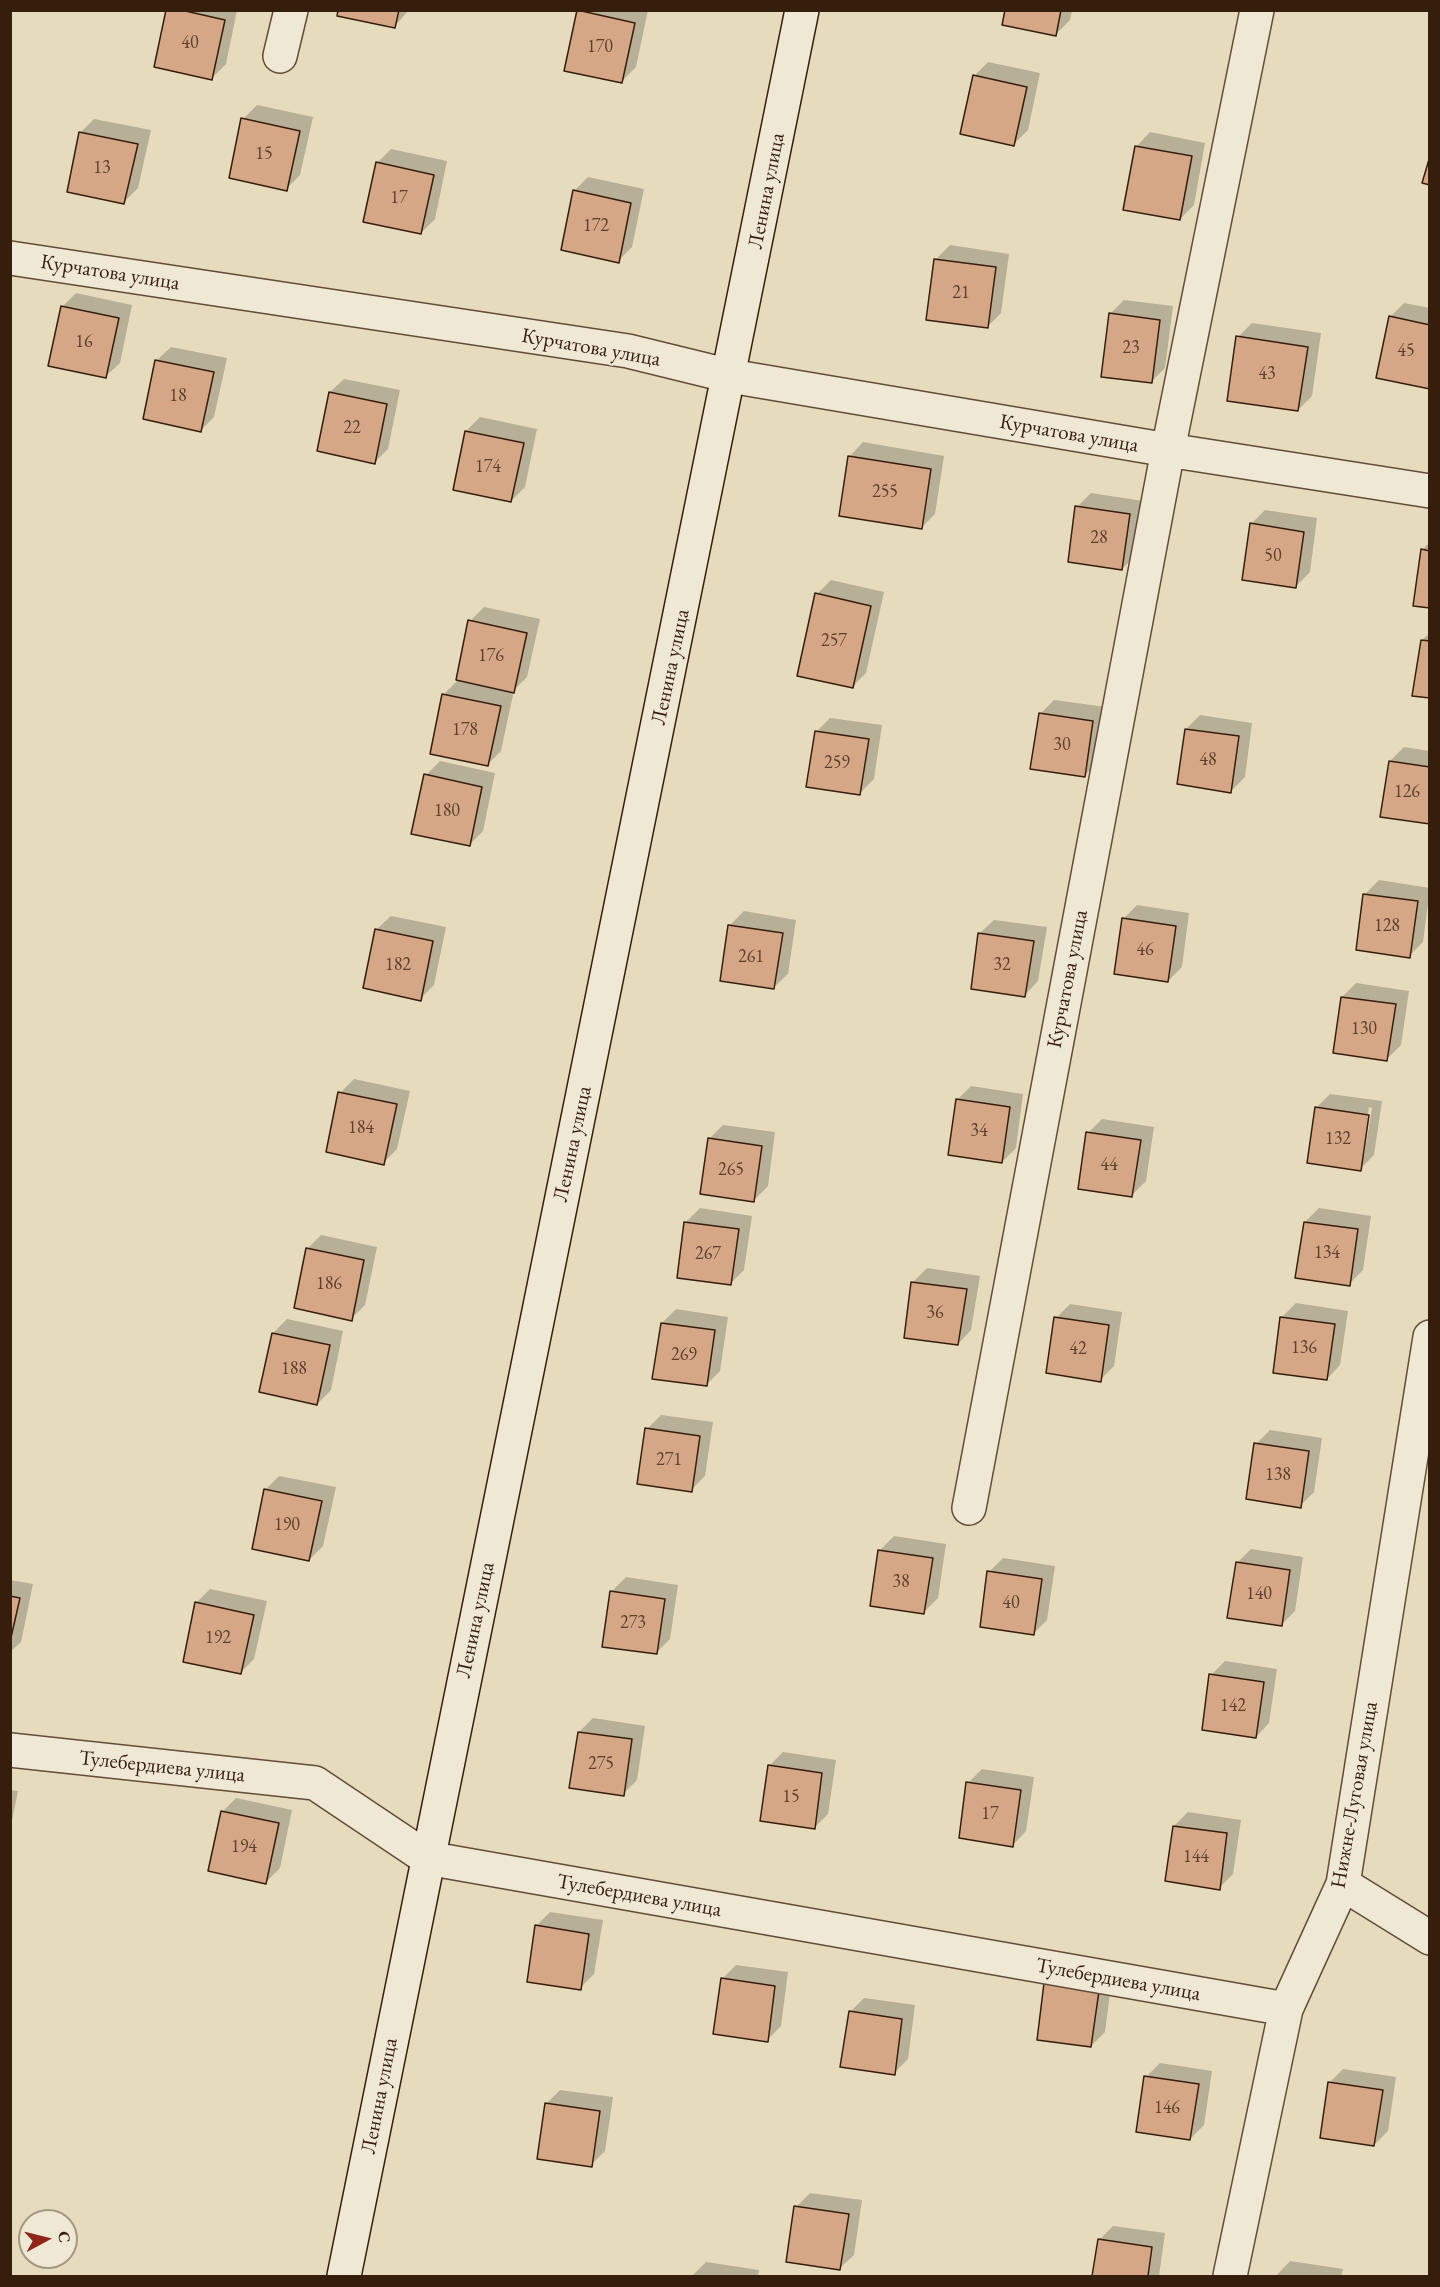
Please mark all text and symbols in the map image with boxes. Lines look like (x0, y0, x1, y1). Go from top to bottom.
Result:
house number: 40 (181, 32, 199, 54)
house number: 170 (587, 36, 613, 58)
street label: Ленина улица (743, 131, 791, 251)
house number: 15 (255, 143, 273, 165)
house number: 13 (93, 157, 111, 179)
house number: 17 (390, 187, 408, 209)
house number: 172 (583, 215, 609, 237)
street label: Курчатова улица (39, 250, 181, 296)
house number: 21 (952, 282, 970, 304)
street label: Курчатова улица (520, 323, 662, 373)
house number: 16 (75, 331, 93, 353)
house number: 23 (1122, 337, 1140, 359)
house number: 45 (1397, 340, 1415, 362)
house number: 43 (1258, 363, 1276, 385)
house number: 18 (169, 385, 187, 407)
street label: Курчатова улица (998, 409, 1140, 459)
house number: 22 (343, 417, 361, 439)
house number: 174 (475, 456, 501, 478)
house number: 255 (872, 481, 898, 503)
house number: 28 (1090, 527, 1108, 549)
house number: 50 (1264, 545, 1282, 567)
street label: Ленина улица (646, 607, 696, 727)
house number: 257 (821, 630, 847, 652)
house number: 176 (478, 645, 504, 667)
house number: 178 (452, 719, 478, 741)
house number: 30 (1053, 734, 1071, 756)
house number: 48 (1199, 749, 1217, 771)
house number: 259 (824, 752, 850, 774)
house number: 126 (1394, 781, 1420, 803)
house number: 180 (434, 800, 460, 822)
street label: Курчатова улица (1042, 908, 1094, 1050)
house number: 128 (1374, 915, 1400, 937)
house number: 46 (1136, 939, 1154, 961)
house number: 261 (738, 946, 764, 968)
house number: 182 (385, 954, 411, 976)
house number: 32 (993, 954, 1011, 976)
house number: 130 (1351, 1018, 1377, 1040)
street label: Ленина улица (548, 1084, 598, 1204)
house number: 184 (348, 1117, 374, 1139)
house number: 34 (970, 1120, 988, 1142)
house number: 132 (1325, 1128, 1351, 1150)
house number: 44 (1100, 1154, 1118, 1176)
house number: 265 (718, 1159, 744, 1181)
house number: 134 (1314, 1242, 1340, 1264)
house number: 267 (695, 1243, 721, 1265)
house number: 186 (316, 1273, 342, 1295)
house number: 36 (926, 1302, 944, 1324)
house number: 136 (1291, 1337, 1317, 1359)
house number: 42 (1069, 1338, 1087, 1360)
house number: 269 (671, 1344, 697, 1366)
house number: 188 (281, 1358, 307, 1380)
house number: 271 (656, 1449, 682, 1471)
house number: 138 (1265, 1464, 1291, 1486)
house number: 190 (274, 1514, 300, 1536)
street label: Ленина улица (451, 1560, 501, 1680)
house number: 38 (892, 1571, 910, 1593)
house number: 140 (1246, 1583, 1272, 1605)
house number: 40 (1002, 1592, 1020, 1614)
house number: 273 (620, 1612, 646, 1634)
house number: 192 (205, 1627, 231, 1649)
house number: 142 (1220, 1695, 1246, 1717)
street label: Нижне-Луговая улица (1326, 1699, 1384, 1891)
street label: Тулебердиева улица (78, 1746, 246, 1788)
house number: 275 (588, 1753, 614, 1775)
house number: 15 (782, 1786, 800, 1808)
house number: 17 (981, 1803, 999, 1825)
house number: 194 (231, 1836, 257, 1858)
house number: 144 (1183, 1846, 1209, 1868)
street label: Тулебердиева улица (555, 1869, 723, 1923)
street label: Тулебердиева улица (1034, 1953, 1202, 2007)
street label: Ленина улица (356, 2036, 404, 2156)
house number: 146 (1154, 2097, 1180, 2119)
north arrow (18, 2209, 78, 2269)
text: С (53, 2230, 75, 2244)

